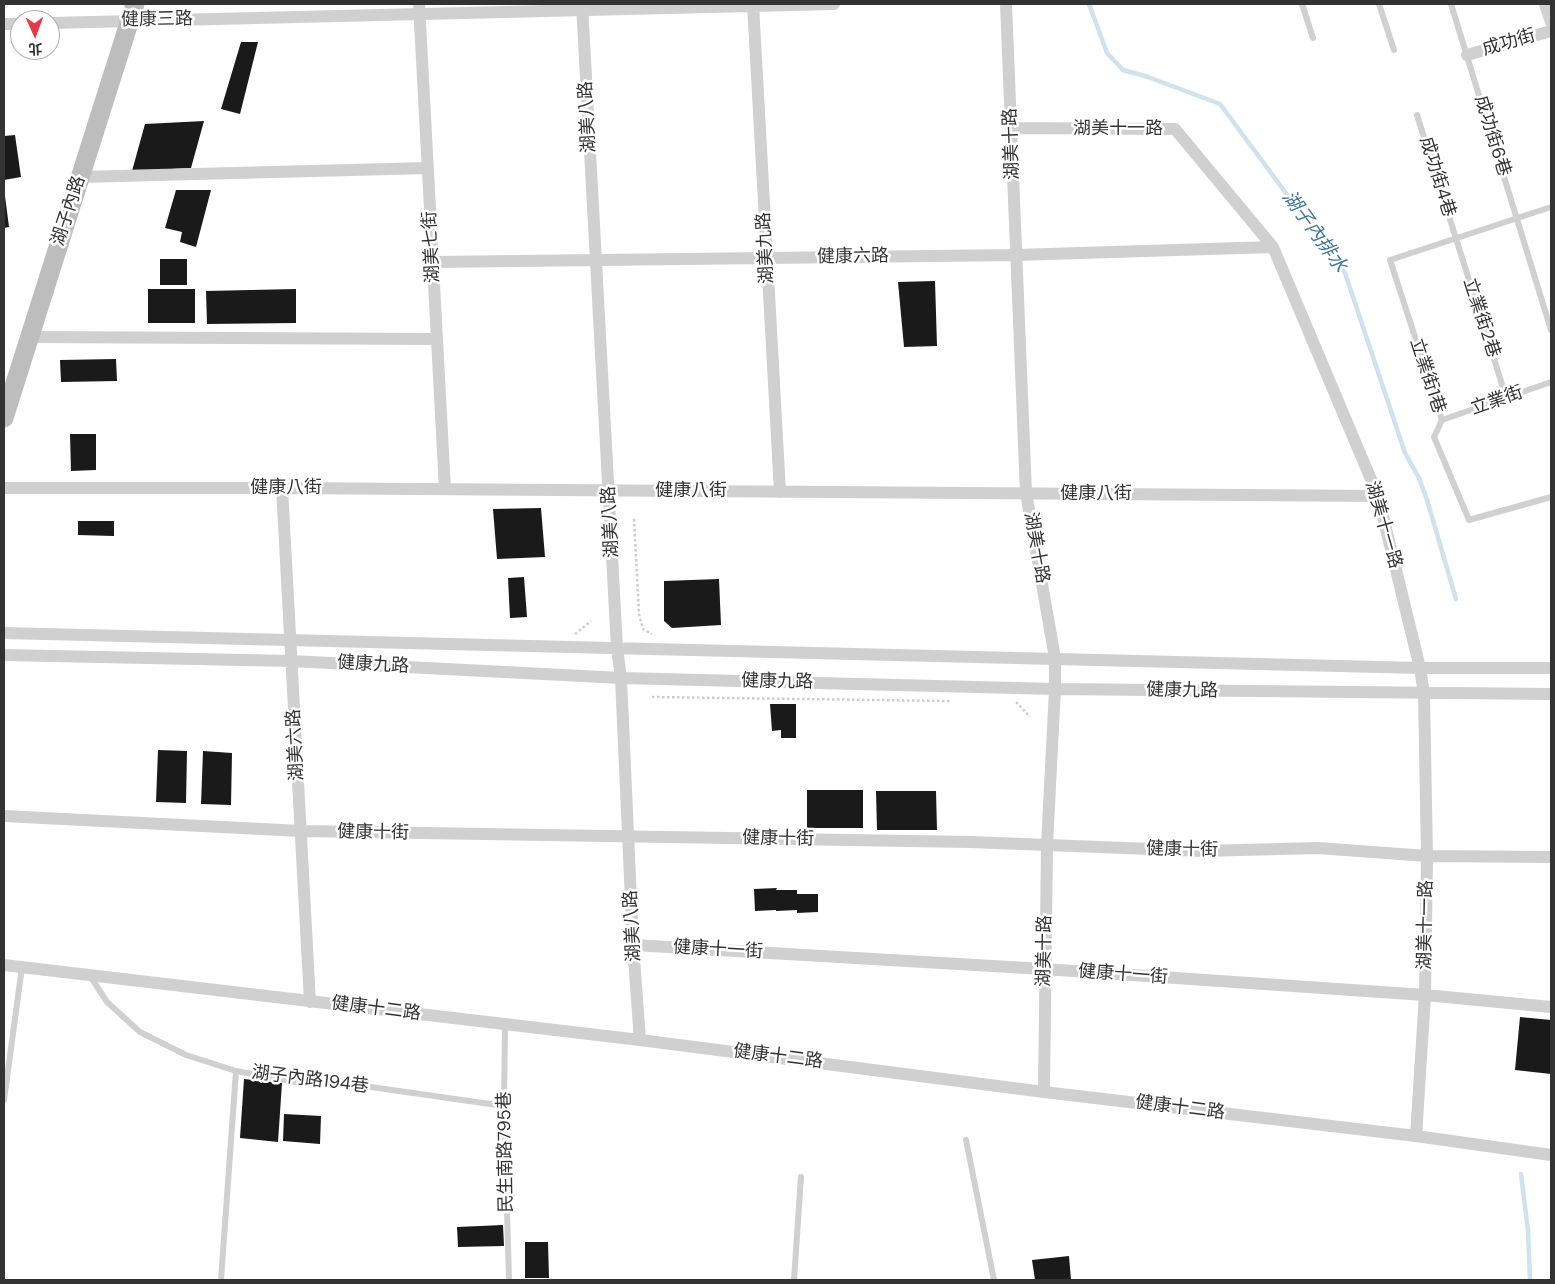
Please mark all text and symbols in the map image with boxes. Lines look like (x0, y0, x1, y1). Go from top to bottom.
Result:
street label: 健康三路 (121, 9, 193, 31)
north arrow (10, 10, 60, 60)
street label: 成功街 (1480, 25, 1538, 61)
text: 北 (28, 40, 43, 58)
street label: 湖美八路 (575, 80, 601, 154)
street label: 成功街6巷 (1469, 93, 1515, 179)
street label: 湖美十路 (1000, 108, 1024, 180)
street label: 湖美十一路 (1073, 118, 1163, 140)
street label: 成功街4巷 (1415, 134, 1459, 220)
street label: 湖子內路 (48, 173, 90, 249)
water label: 湖子內排水 (1277, 187, 1351, 277)
street label: 湖美七街 (419, 210, 445, 284)
street label: 湖美九路 (753, 211, 779, 285)
street label: 健康六路 (817, 246, 889, 268)
street label: 立業街2巷 (1458, 275, 1504, 361)
street label: 立業街1巷 (1405, 336, 1449, 416)
street label: 立業街 (1468, 382, 1526, 420)
street label: 健康八街 (250, 477, 322, 499)
street label: 湖美十一路 (1360, 479, 1406, 571)
street label: 健康八街 (655, 480, 727, 502)
street label: 健康八街 (1060, 483, 1132, 505)
street label: 湖美八路 (598, 485, 624, 559)
street label: 湖美十路 (1019, 511, 1053, 585)
street label: 健康九路 (336, 652, 410, 678)
street label: 健康九路 (741, 671, 813, 693)
street label: 健康九路 (1146, 680, 1218, 702)
street label: 湖美六路 (283, 708, 309, 782)
street label: 健康十街 (337, 822, 409, 844)
street label: 健康十街 (742, 828, 814, 850)
street label: 健康十街 (1146, 839, 1218, 861)
street label: 湖美十一路 (1414, 880, 1438, 970)
street label: 湖美八路 (620, 889, 646, 963)
street label: 湖美十路 (1034, 915, 1056, 987)
street label: 健康十一街 (672, 937, 764, 963)
street label: 健康十一街 (1077, 961, 1169, 989)
street label: 健康十二路 (330, 993, 422, 1025)
street label: 健康十二路 (732, 1041, 824, 1073)
street label: 湖子內路194巷 (250, 1062, 370, 1098)
street label: 民生南路795巷 (494, 1091, 518, 1213)
street label: 健康十二路 (1134, 1092, 1226, 1124)

